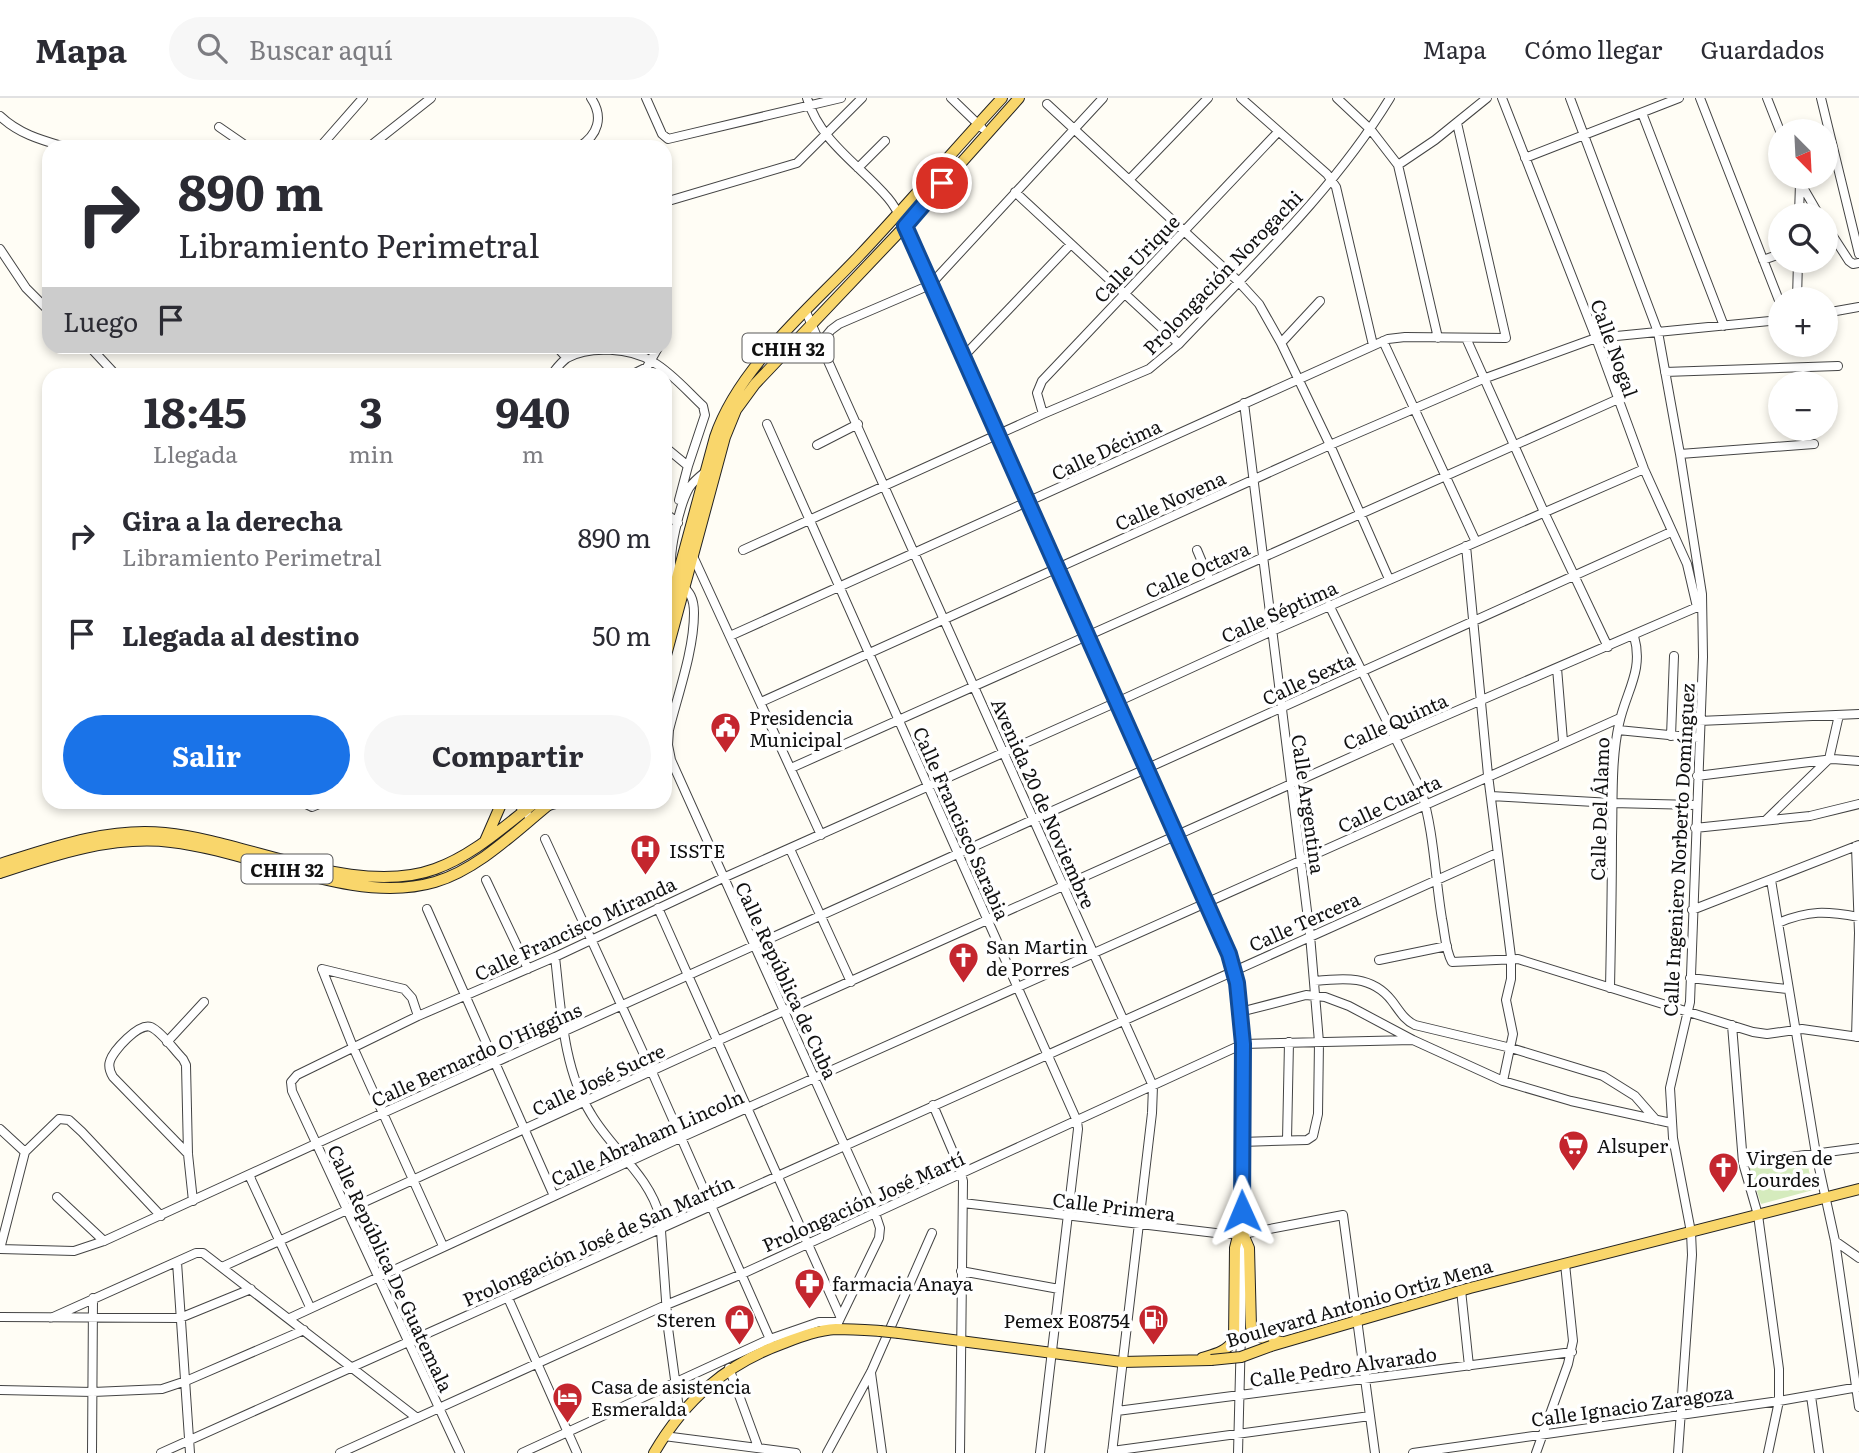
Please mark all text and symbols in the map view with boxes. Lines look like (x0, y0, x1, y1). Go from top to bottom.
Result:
search box (169, 17, 659, 80)
text: Mapa (35, 24, 127, 73)
icon: search (193, 29, 231, 67)
text: Buscar aquí (249, 29, 393, 68)
text: Mapa (1422, 31, 1486, 66)
text: Cómo llegar (1524, 31, 1662, 66)
text: Guardados (1700, 31, 1824, 66)
north arrow (1768, 119, 1838, 189)
map controls (1768, 119, 1838, 441)
text: 890 m (178, 153, 324, 226)
pin (912, 153, 972, 213)
icon: arrive (923, 164, 961, 202)
icon: right (63, 168, 154, 259)
street label: Prolongación Norogachi (1136, 183, 1308, 361)
button: search (1768, 203, 1838, 273)
street label: Calle Urique (1087, 208, 1185, 308)
text: Libramiento Perimetral (178, 220, 539, 268)
button: + (1768, 287, 1838, 357)
street label: Calle Nogal (1584, 295, 1646, 401)
text: Luego (63, 301, 138, 340)
icon: arrive (152, 301, 190, 339)
road number: CHIH 32 (742, 334, 834, 362)
button: − (1768, 371, 1838, 441)
text: 18:45 (144, 379, 247, 441)
text: 3 (359, 379, 383, 441)
text: 940 (495, 379, 570, 441)
street label: Calle Décima (1046, 411, 1166, 487)
text: Llegada (153, 436, 238, 470)
text: min (348, 436, 394, 470)
text: m (522, 436, 544, 470)
street label: Calle Novena (1110, 463, 1231, 537)
text: Gira a la derecha (122, 500, 342, 539)
icon: right (63, 517, 101, 555)
text: 890 m (578, 517, 651, 556)
street label: Calle Octava (1140, 533, 1254, 604)
text: Libramiento Perimetral (122, 539, 382, 573)
street label: Calle Séptima (1216, 573, 1342, 649)
icon: arrive (63, 615, 101, 653)
text: Llegada al destino (122, 615, 359, 654)
text: 50 m (592, 615, 651, 654)
street label: Calle Sexta (1257, 644, 1359, 712)
street label: Calle Ingeniero Norberto Domínguez (1655, 683, 1701, 1017)
street label: Calle Quinta (1338, 685, 1453, 757)
street label: Avenida 20 de Noviembre (985, 693, 1103, 913)
place label: Presidencia Municipal (749, 703, 854, 753)
public building icon: Presidencia Municipal (709, 711, 743, 755)
button: Salir (63, 715, 350, 795)
button: Compartir (364, 715, 651, 795)
street label: Calle Francisco Sarabia (907, 722, 1018, 925)
street label: Calle Argentina (1285, 732, 1333, 876)
street label: Calle Del Álamo (1583, 737, 1615, 881)
street label: Calle Cuarta (1333, 766, 1446, 839)
hospital icon: ISSTE (629, 833, 663, 877)
place label: ISSTE (669, 836, 725, 864)
road number: CHIH 32 (242, 854, 332, 884)
street label: Calle Francisco Miranda (470, 869, 681, 987)
street label: Calle República de Cuba (729, 877, 845, 1084)
street label: Calle Tercera (1244, 884, 1365, 958)
place label: San Martin de Porres (986, 932, 1088, 982)
church icon: San Martin de Porres (946, 940, 980, 984)
street label: Calle Bernardo O'Higgins (366, 995, 586, 1113)
street label: Calle José Sucre (527, 1036, 669, 1122)
street label: Calle Abraham Lincoln (546, 1082, 748, 1192)
supermarket icon: Alsuper (1557, 1128, 1591, 1172)
place label: Alsuper (1597, 1131, 1668, 1159)
street label: Calle República De Guatemala (321, 1140, 461, 1397)
place label: Virgen de Lourdes (1746, 1143, 1833, 1193)
street label: Prolongación José Martí (757, 1144, 969, 1258)
church icon: Virgen de Lourdes (1706, 1151, 1740, 1195)
street label: Prolongación José de San Martín (458, 1167, 738, 1313)
position arrow (1205, 1174, 1279, 1248)
street label: Calle Primera (1051, 1185, 1178, 1228)
street label: Boulevard Antonio Ortiz Mena (1222, 1250, 1496, 1354)
pharmacy icon: farmacia Anaya (792, 1266, 826, 1310)
place label: farmacia Anaya (832, 1269, 974, 1297)
shop icon: Steren (722, 1302, 756, 1346)
fuel station icon: Pemex E08754 (1136, 1303, 1170, 1347)
place label: Steren (657, 1305, 716, 1333)
place label: Pemex E08754 (1004, 1306, 1131, 1334)
street label: Calle Pedro Alvarado (1248, 1339, 1438, 1393)
place label: Casa de asistencia Esmeralda (591, 1372, 752, 1422)
street label: Calle Ignacio Zaragoza (1529, 1377, 1736, 1433)
hotel icon: Casa de asistencia Esmeralda (551, 1380, 585, 1424)

